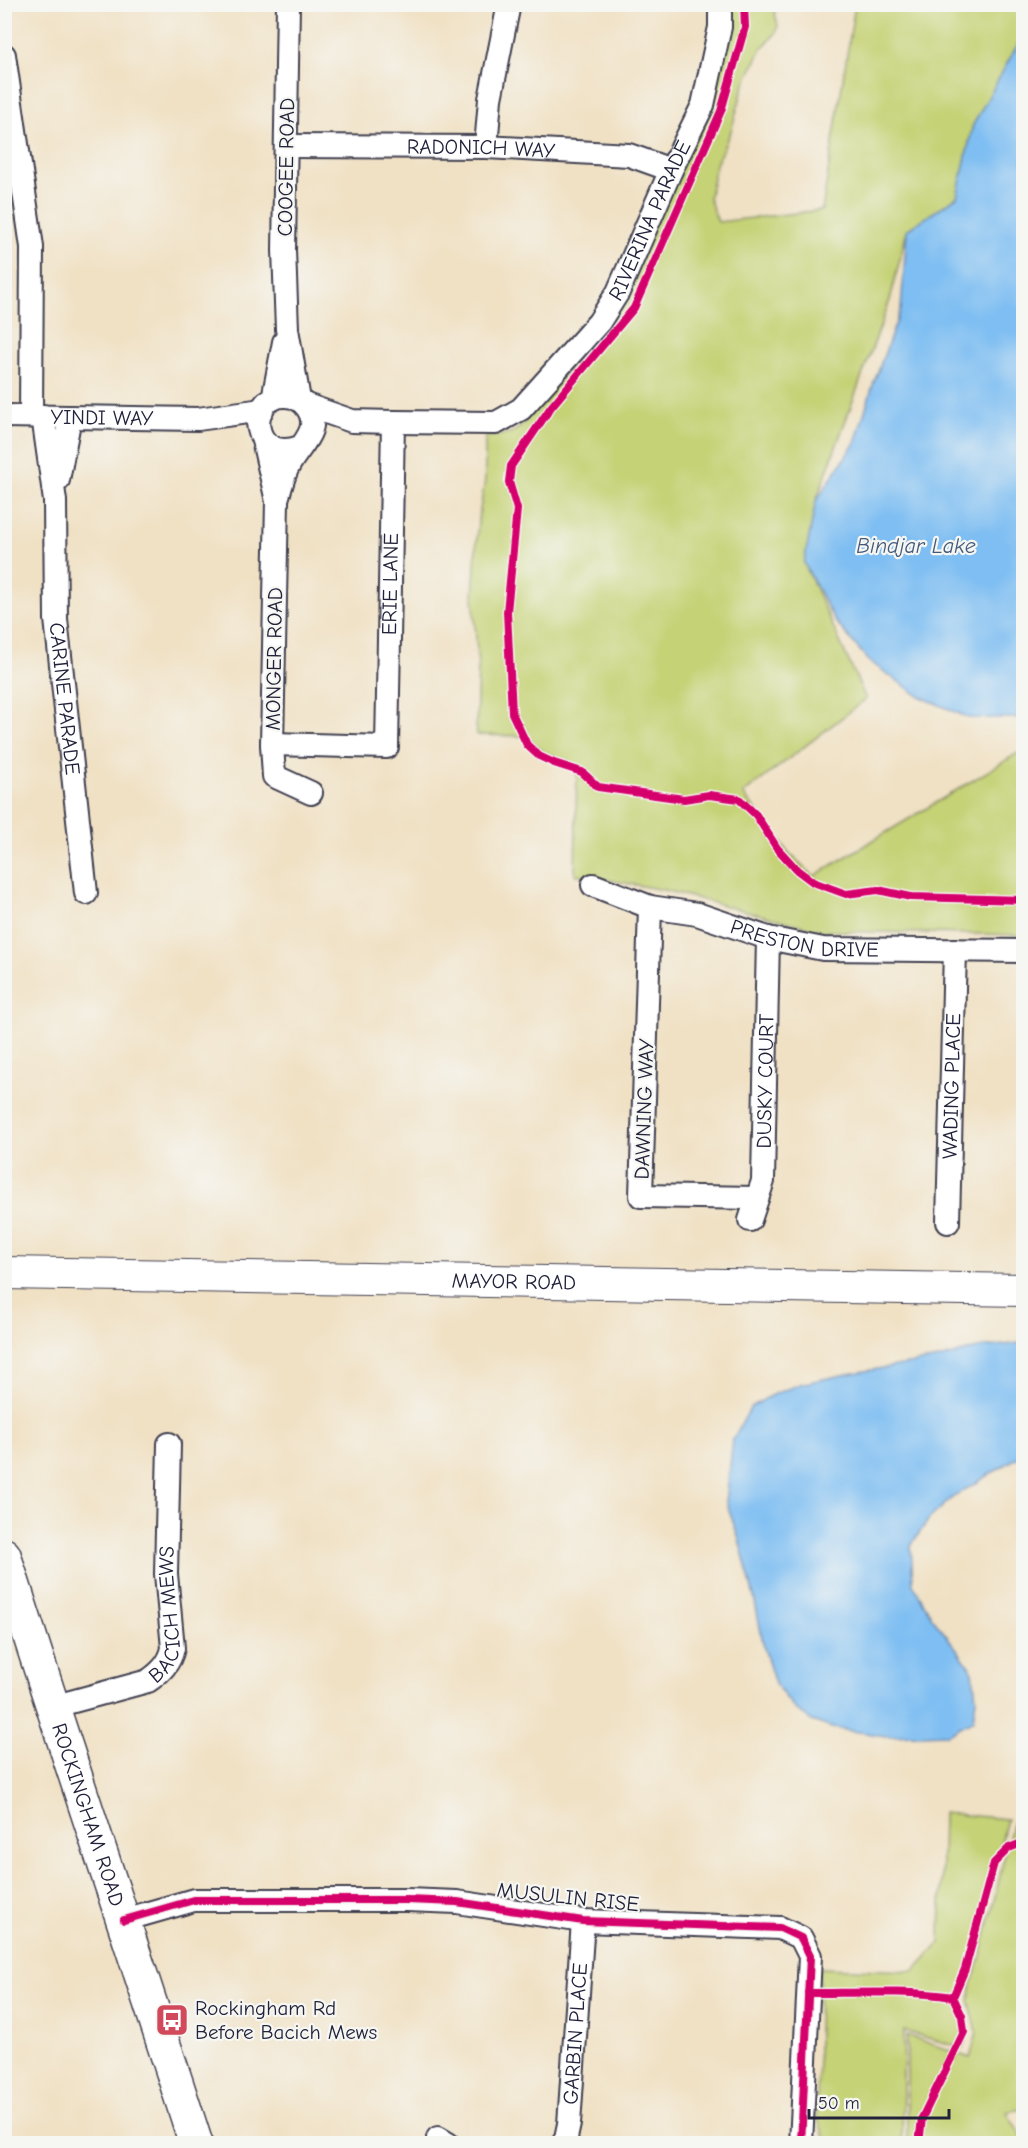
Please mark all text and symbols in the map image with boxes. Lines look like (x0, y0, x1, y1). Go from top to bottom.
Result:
street label: COOGEE ROAD (273, 97, 299, 237)
street label: RADONICH WAY (407, 135, 556, 163)
street label: RIVERINA PARADE (604, 137, 696, 305)
street label: YINDI WAY (50, 405, 154, 430)
street label: ERIE LANE (377, 533, 403, 635)
water label: Bindjar Lake (856, 533, 976, 559)
street label: MONGER ROAD (261, 587, 287, 731)
street label: CARINE PARADE (44, 621, 85, 776)
street label: PRESTON DRIVE (727, 914, 879, 962)
street label: DUSKY COURT (752, 1013, 778, 1149)
street label: WADING PLACE (938, 1013, 965, 1159)
street label: DAWNING WAY (630, 1038, 658, 1180)
street label: MAYOR ROAD (451, 1268, 576, 1295)
street label: BACICH MEWS (144, 1546, 185, 1688)
street label: ROCKINGHAM ROAD (47, 1720, 130, 1909)
street label: MUSULIN RISE (496, 1878, 640, 1916)
street label: GARBIN PLACE (558, 1962, 592, 2105)
place label: Rockingham Rd Before Bacich Mews (195, 1996, 377, 2044)
bus stop icon: Rockingham Rd Before Bacich Mews (154, 2002, 190, 2038)
scale bar (809, 2082, 948, 2120)
text: 50 m (818, 2093, 860, 2114)

